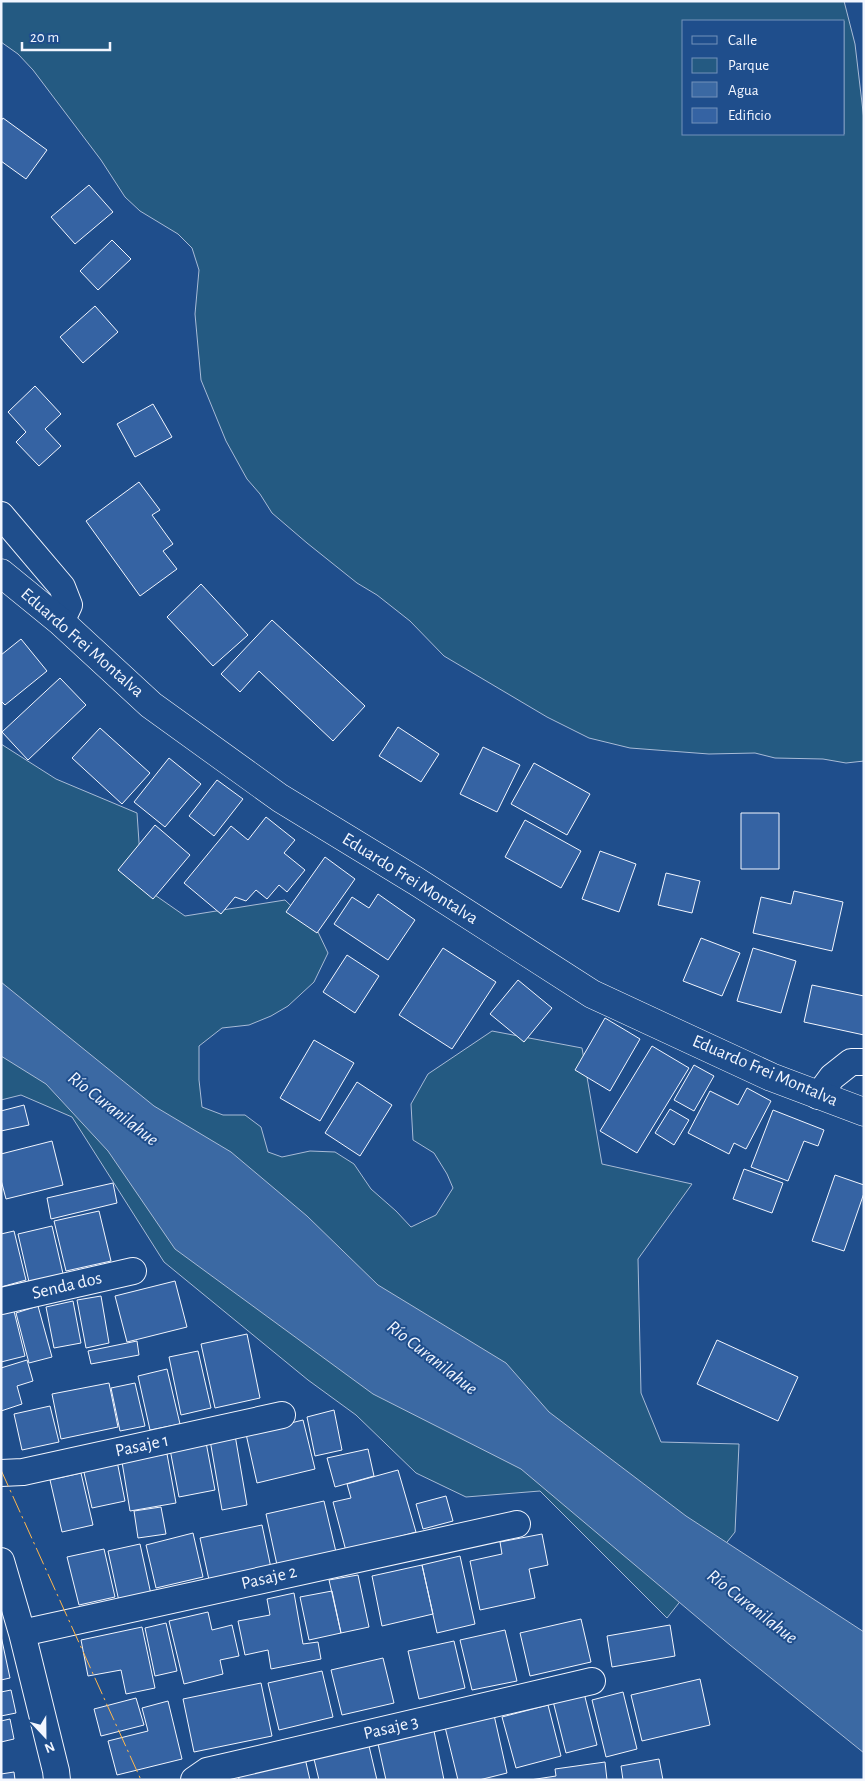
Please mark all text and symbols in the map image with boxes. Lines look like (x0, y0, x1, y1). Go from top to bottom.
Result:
scale bar (22, 20, 110, 52)
legend (682, 20, 845, 135)
text: 20 m (30, 30, 59, 45)
text: Calle (728, 33, 757, 48)
text: Parque (728, 58, 769, 73)
text: Agua (728, 83, 759, 98)
text: Edificio (728, 108, 771, 123)
street label: Eduardo Frei Montalva (17, 585, 147, 701)
street label: Eduardo Frei Montalva (339, 830, 481, 928)
street label: Eduardo Frei Montalva (690, 1032, 840, 1110)
water label: Río Curanilahue (64, 1068, 162, 1150)
street label: Senda dos (30, 1269, 104, 1303)
water label: Río Curanilahue (383, 1317, 481, 1399)
street label: Pasaje 1 (114, 1432, 170, 1460)
street label: Pasaje 2 (239, 1563, 299, 1593)
water label: Río Curanilahue (703, 1566, 801, 1648)
north arrow (20, 1711, 70, 1761)
street label: Pasaje 3 (362, 1713, 420, 1743)
text: N (42, 1739, 57, 1755)

